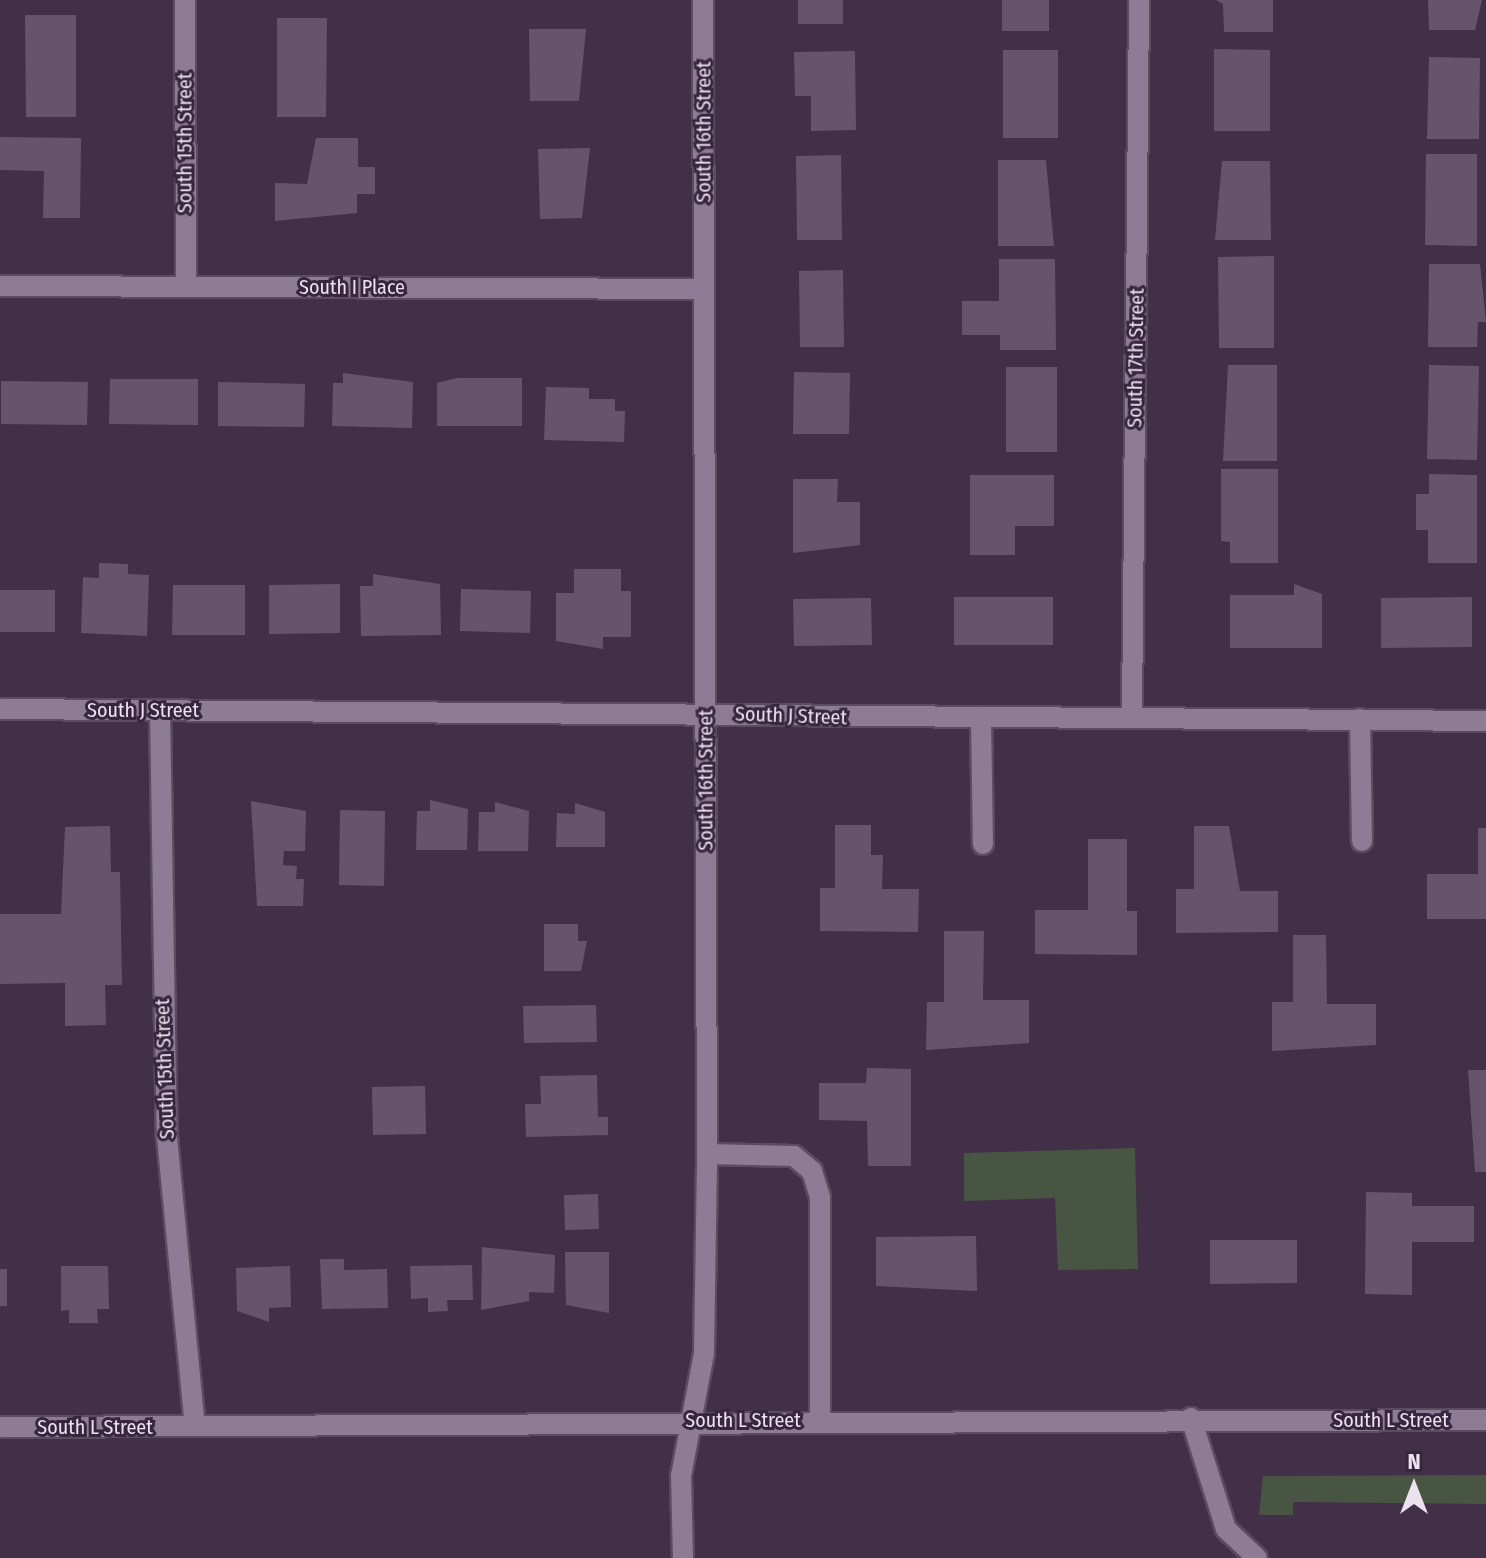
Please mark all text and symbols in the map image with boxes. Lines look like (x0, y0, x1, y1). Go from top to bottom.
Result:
street label: South 16th Street (692, 61, 716, 203)
street label: South 15th Street (173, 73, 197, 213)
street label: South I Place (299, 275, 405, 299)
street label: South 17th Street (1123, 288, 1149, 428)
street label: South J Street (87, 698, 199, 722)
street label: South J Street (735, 702, 847, 730)
street label: South 16th Street (694, 709, 718, 851)
street label: South 15th Street (151, 998, 179, 1140)
street label: South L Street (685, 1408, 801, 1432)
street label: South L Street (1333, 1408, 1449, 1432)
street label: South L Street (37, 1415, 153, 1439)
north arrow (1374, 1446, 1454, 1526)
text: N (1407, 1448, 1421, 1475)

